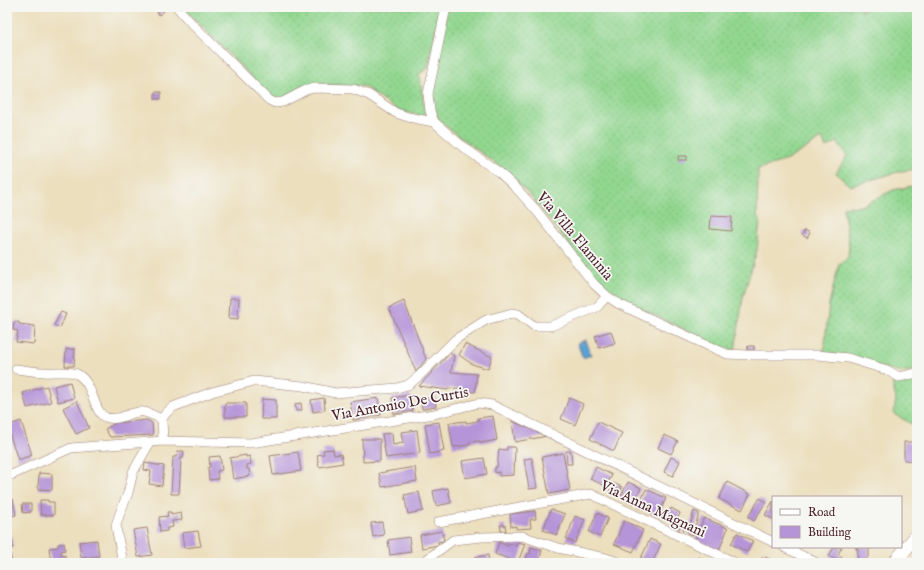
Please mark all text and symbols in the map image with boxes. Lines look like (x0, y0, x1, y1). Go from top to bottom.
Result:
street label: Via Villa Flaminia (532, 187, 618, 284)
street label: Via Antonio De Curtis (329, 383, 470, 426)
street label: Via Anna Magnani (596, 476, 709, 542)
legend (772, 496, 902, 548)
text: Road (808, 505, 836, 520)
text: Building (808, 525, 852, 540)

